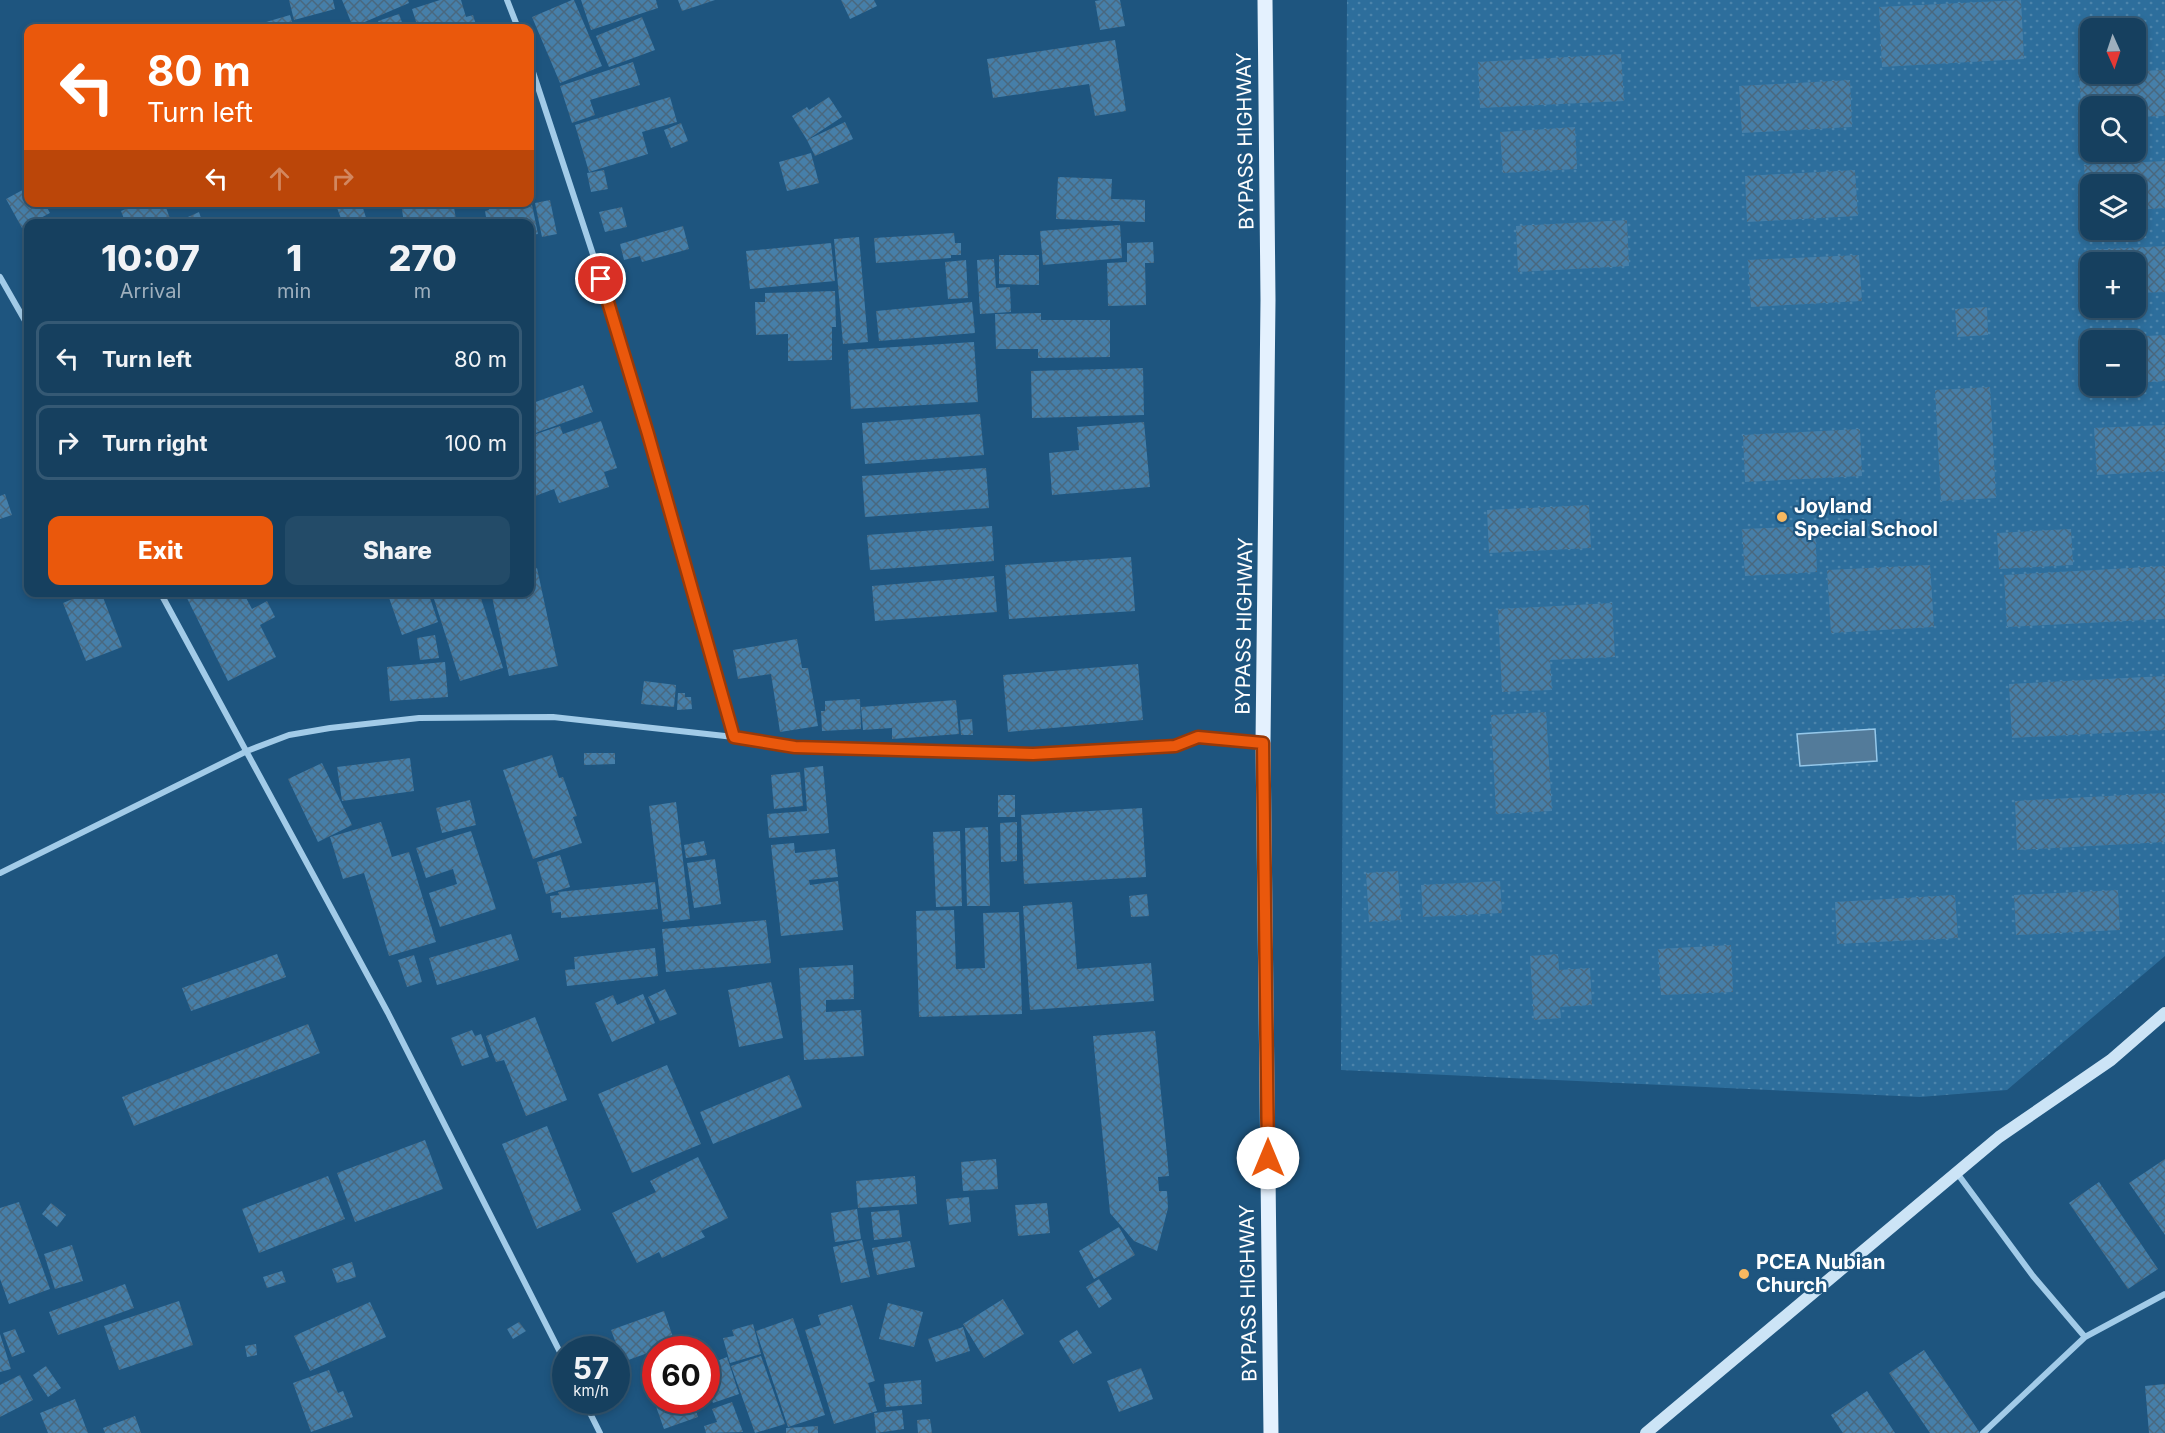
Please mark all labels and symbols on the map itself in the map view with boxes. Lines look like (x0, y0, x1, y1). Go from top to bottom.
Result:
north arrow (2080, 18, 2146, 84)
street label: BYPASS HIGHWAY (1231, 52, 1259, 230)
pin (575, 253, 626, 304)
place label: Joyland Special School (1794, 494, 1938, 541)
marker: Joyland Special School (1775, 510, 1789, 524)
street label: BYPASS HIGHWAY (1230, 537, 1258, 715)
position arrow (1236, 1126, 1300, 1190)
street label: BYPASS HIGHWAY (1234, 1204, 1262, 1382)
place label: PCEA Nubian Church (1756, 1250, 1885, 1297)
marker: PCEA Nubian Church (1737, 1267, 1751, 1281)
speed limit sign: 60 (642, 1336, 720, 1414)

